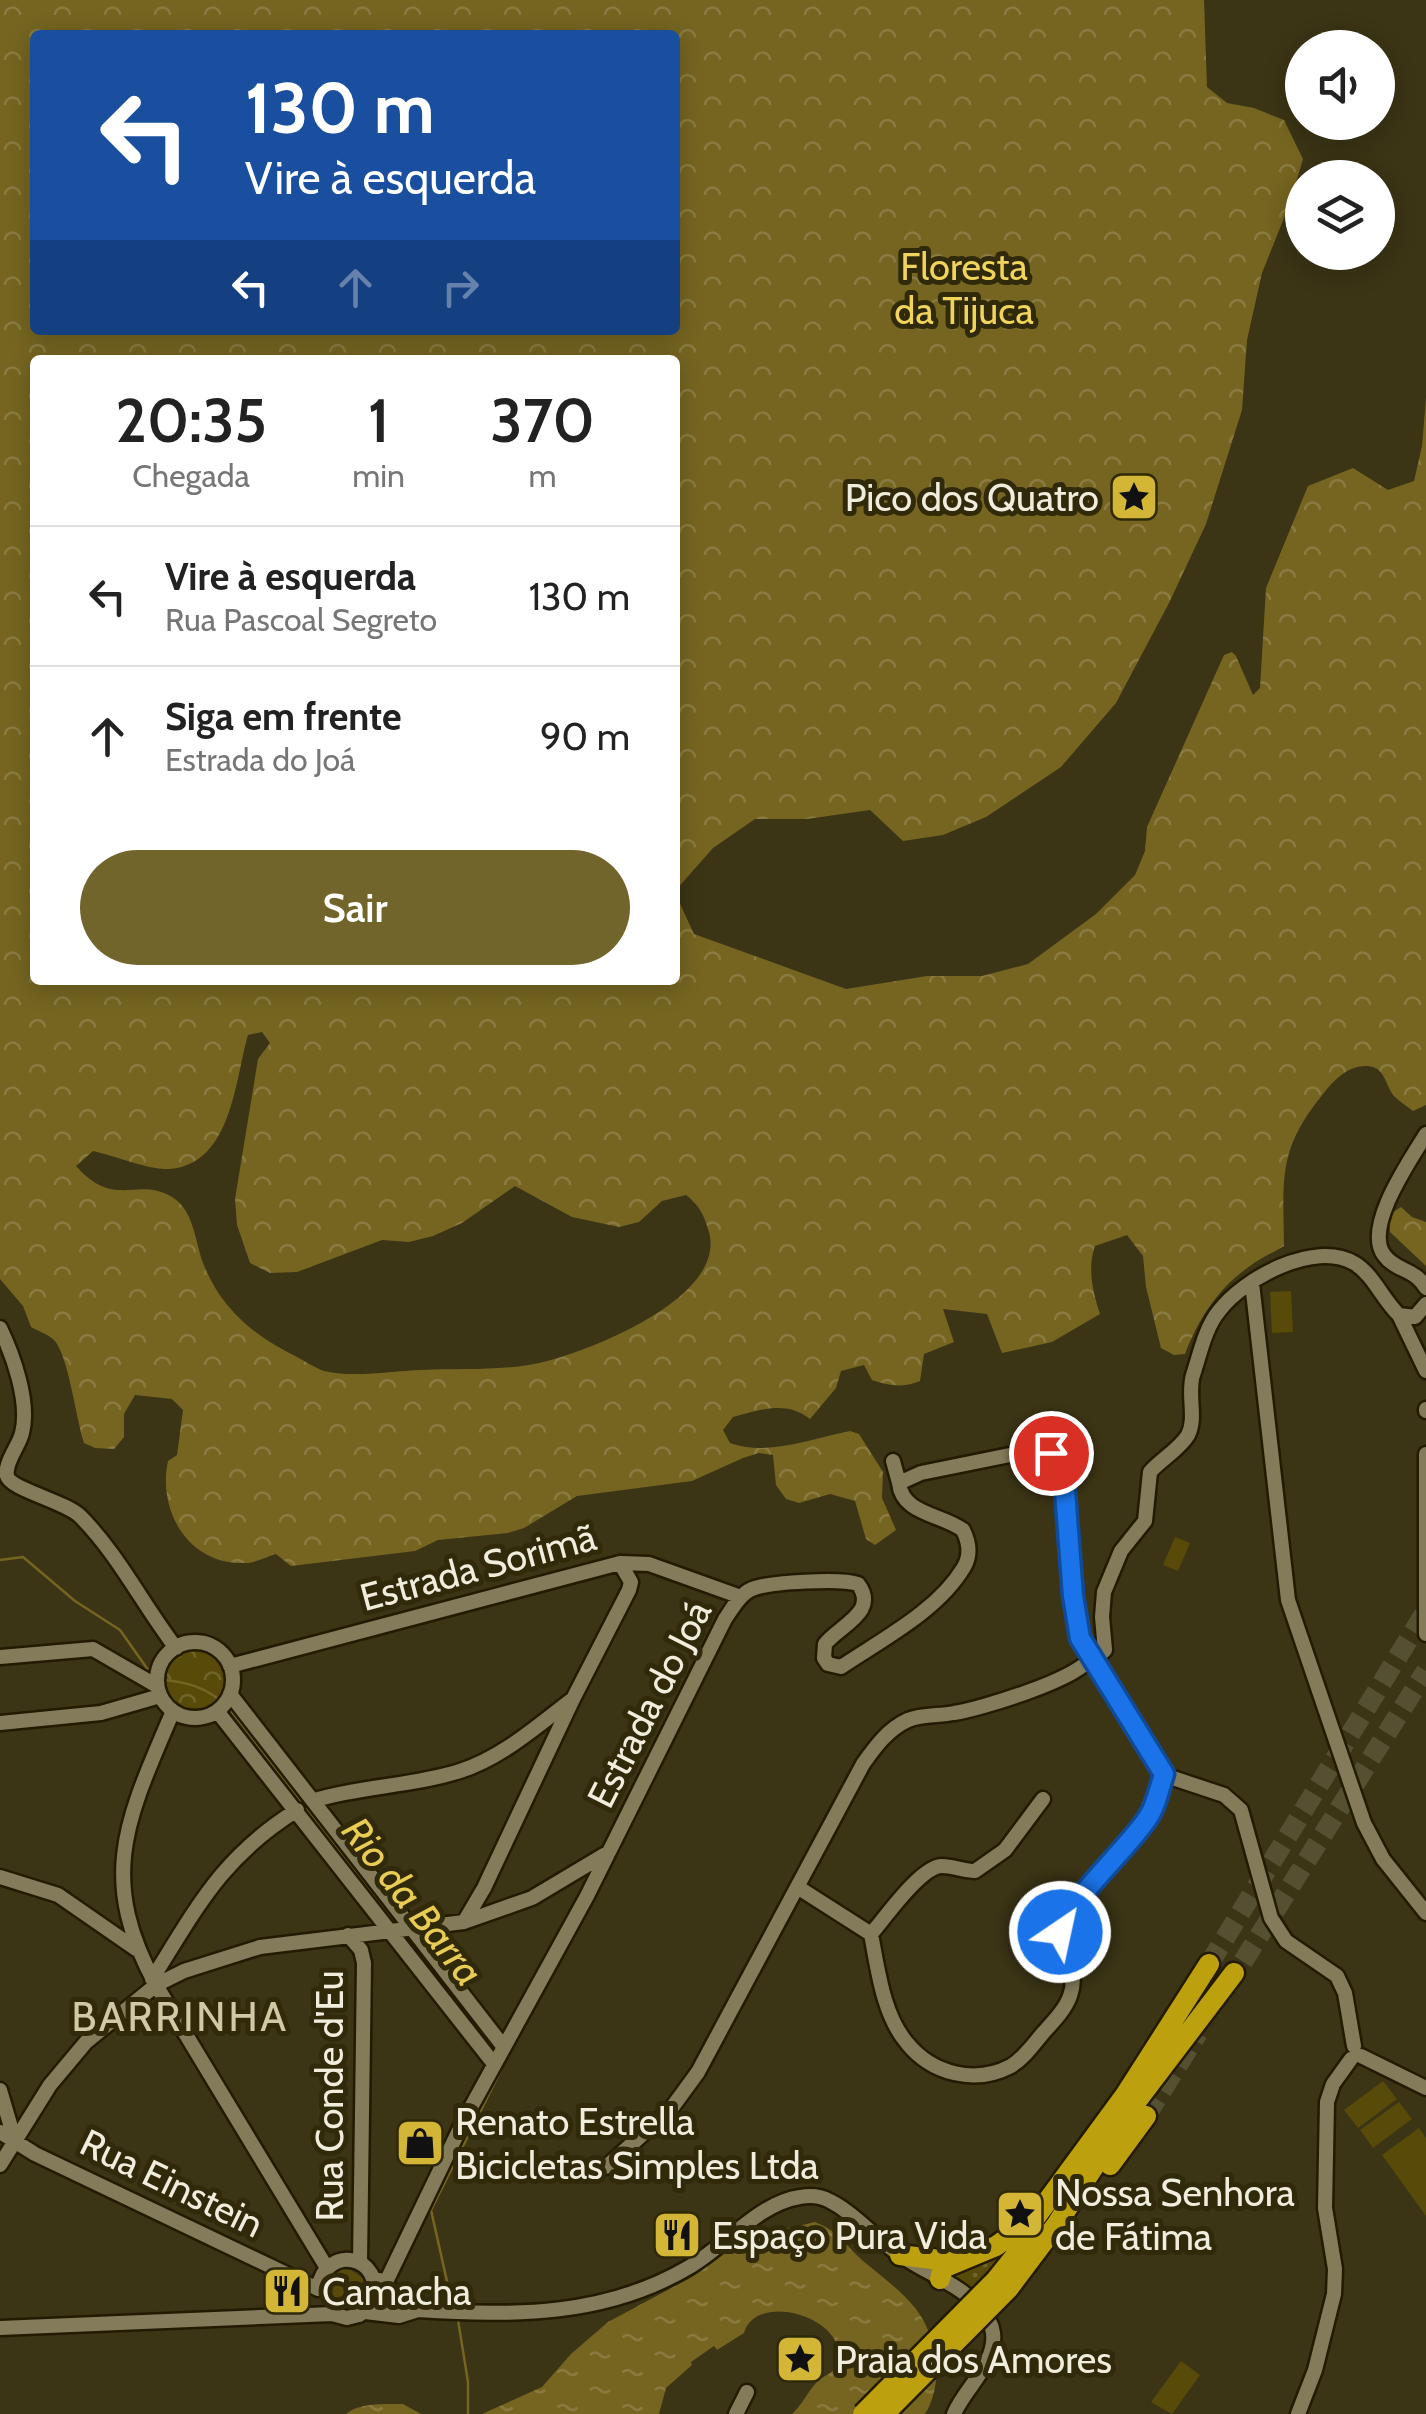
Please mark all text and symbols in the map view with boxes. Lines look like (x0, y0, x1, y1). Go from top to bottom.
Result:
map controls (1285, 30, 1395, 270)
button: sound (1285, 30, 1395, 140)
text: 130 m (245, 65, 435, 151)
icon: left (80, 70, 210, 200)
text: Vire à esquerda (245, 151, 536, 205)
button: layers (1285, 160, 1395, 270)
park label: Floresta da Tijuca (894, 243, 1034, 334)
icon: left (223, 260, 278, 315)
icon: ahead (328, 260, 383, 315)
icon: right (433, 260, 488, 315)
text: 20:35 (115, 384, 267, 457)
text: 1 (368, 384, 389, 457)
text: 370 (490, 384, 595, 457)
text: Chegada (132, 456, 250, 495)
text: min (352, 456, 405, 495)
text: m (528, 456, 556, 495)
place icon: Pico dos Quatro (1108, 471, 1160, 523)
place label: Pico dos Quatro (845, 474, 1099, 521)
text: Vire à esquerda (165, 553, 416, 600)
icon: left (80, 569, 135, 624)
text: 130 m (529, 573, 630, 620)
text: Rua Pascoal Segreto (165, 600, 437, 639)
text: Siga em frente (165, 693, 402, 740)
icon: ahead (80, 709, 135, 764)
text: 90 m (540, 713, 630, 760)
text: Estrada do Joá (165, 740, 355, 779)
button: Sair (80, 850, 630, 965)
pin (1009, 1411, 1094, 1496)
icon: arrive (1024, 1426, 1079, 1481)
street label: Estrada Sorimã (355, 1513, 601, 1621)
street label: Estrada do Joá (577, 1593, 721, 1815)
water label: Rio da Barra (332, 1807, 494, 1995)
position arrow (1008, 1880, 1112, 1984)
street label: Rua Conde d'Eu (306, 1970, 353, 2222)
district label: BARRINHA (71, 1990, 289, 2042)
place label: Renato Estrella Bicicletas Simples Ltda (455, 2098, 819, 2189)
shop icon: Renato Estrella Bicicletas Simples Ltda (394, 2117, 446, 2169)
street label: Rua Einstein (73, 2119, 271, 2247)
place label: Nossa Senhora de Fátima (1055, 2169, 1295, 2260)
place icon: Nossa Senhora de Fátima (994, 2188, 1046, 2240)
restaurant icon: Espaço Pura Vida (651, 2209, 703, 2261)
place label: Espaço Pura Vida (712, 2212, 987, 2259)
restaurant icon: Camacha (261, 2265, 313, 2317)
place label: Camacha (322, 2268, 471, 2315)
place icon: Praia dos Amores (774, 2333, 826, 2385)
place label: Praia dos Amores (835, 2336, 1112, 2383)

